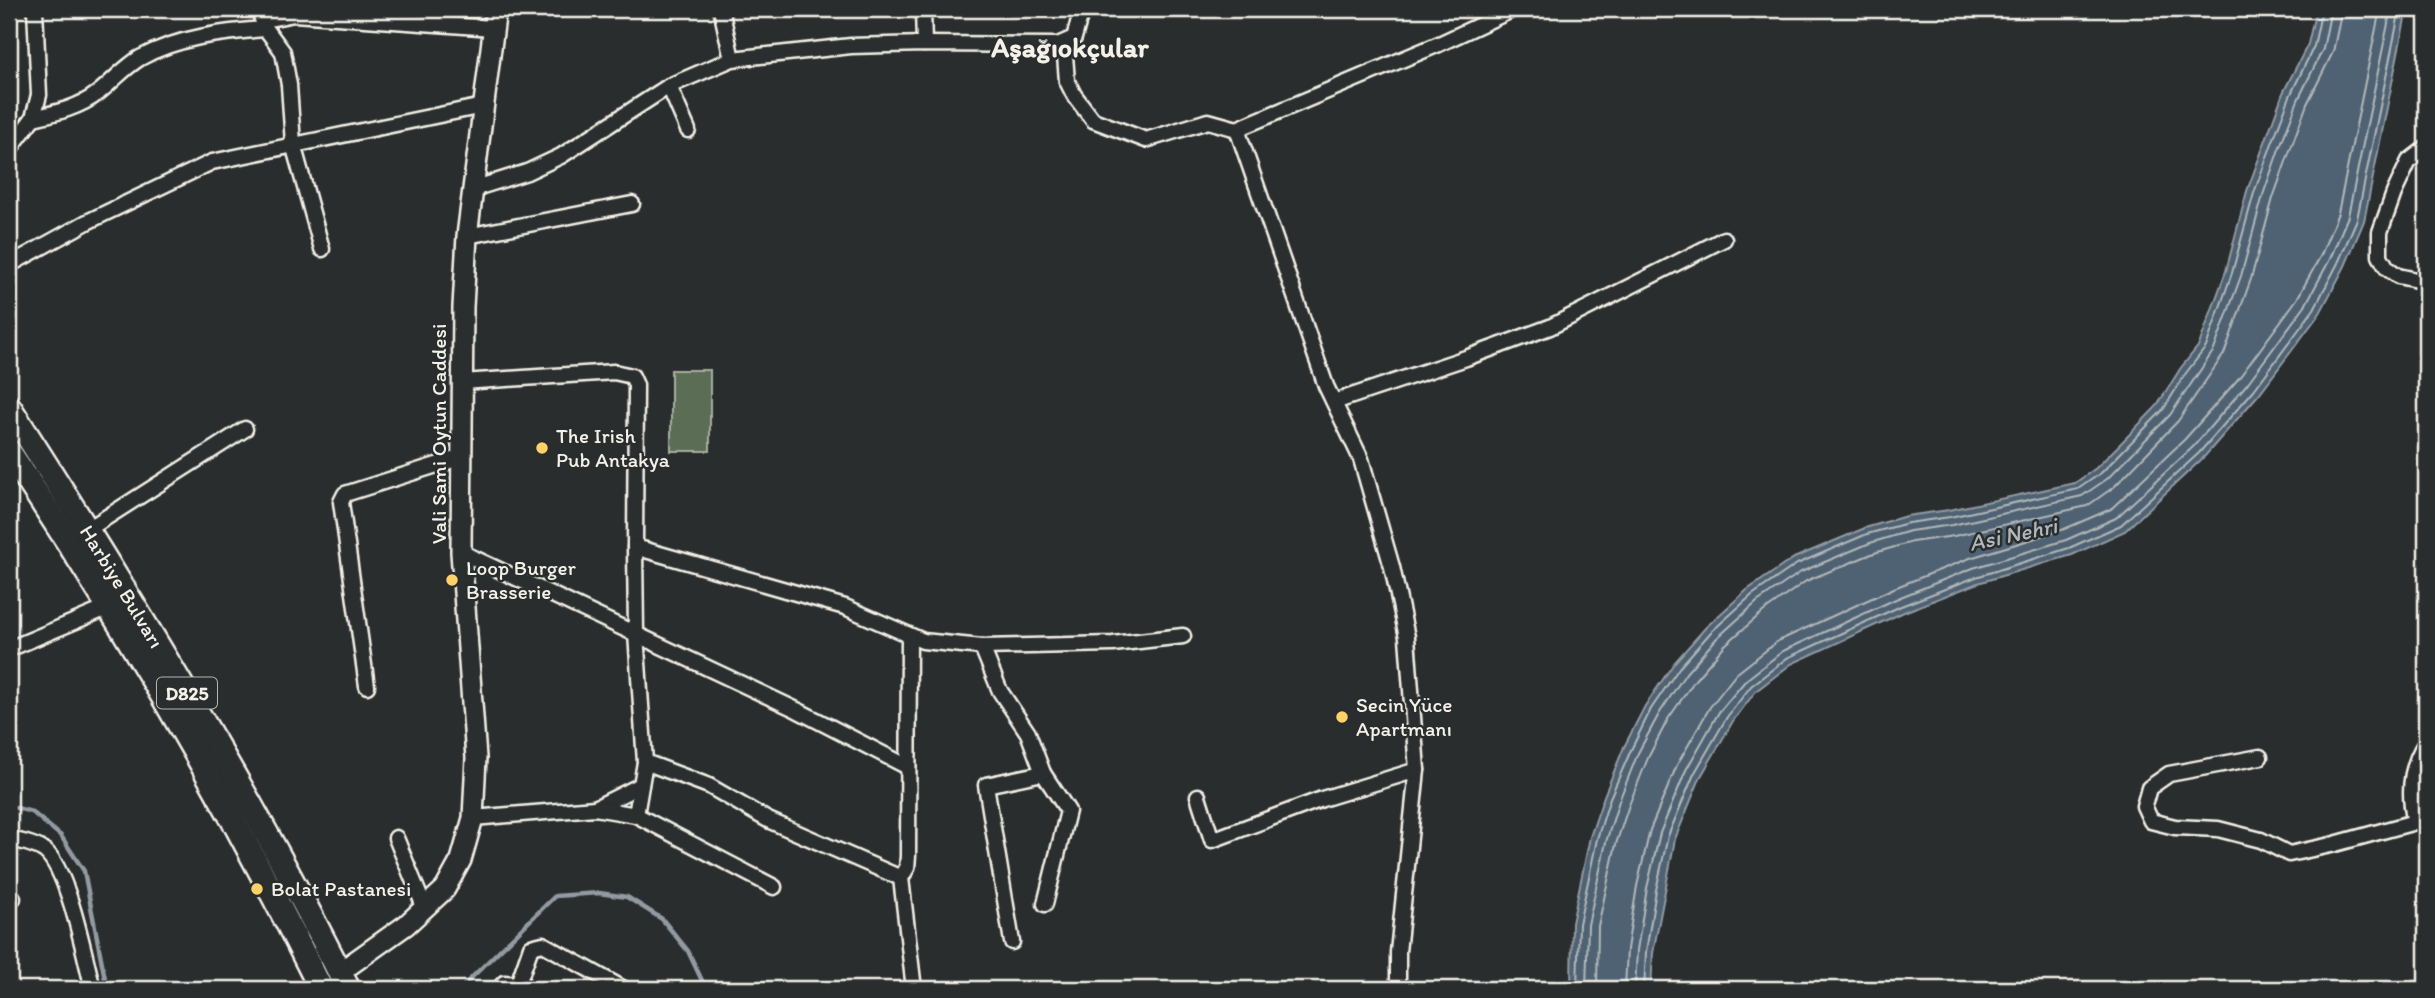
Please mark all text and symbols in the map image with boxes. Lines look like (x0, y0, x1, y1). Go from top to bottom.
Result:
district label: Aşağıokçular (990, 30, 1150, 64)
street label: Vali Sami Oytun Caddesi (426, 324, 451, 544)
place label: The Irish Pub Antakya (556, 423, 670, 472)
marker: The Irish Pub Antakya (534, 440, 550, 456)
water label: Asi Nehri (1966, 511, 2062, 557)
street label: Harbiye Bulvarı (75, 520, 169, 652)
place label: Loop Burger Brasserie (466, 555, 577, 604)
marker: Loop Burger Brasserie (444, 572, 460, 588)
road number: D825 (157, 678, 217, 708)
place label: Secin Yüce Apartmanı (1356, 692, 1453, 741)
marker: Secin Yüce Apartmanı (1334, 709, 1350, 725)
place label: Bolat Pastanesi (271, 876, 411, 901)
marker: Bolat Pastanesi (249, 881, 265, 897)

